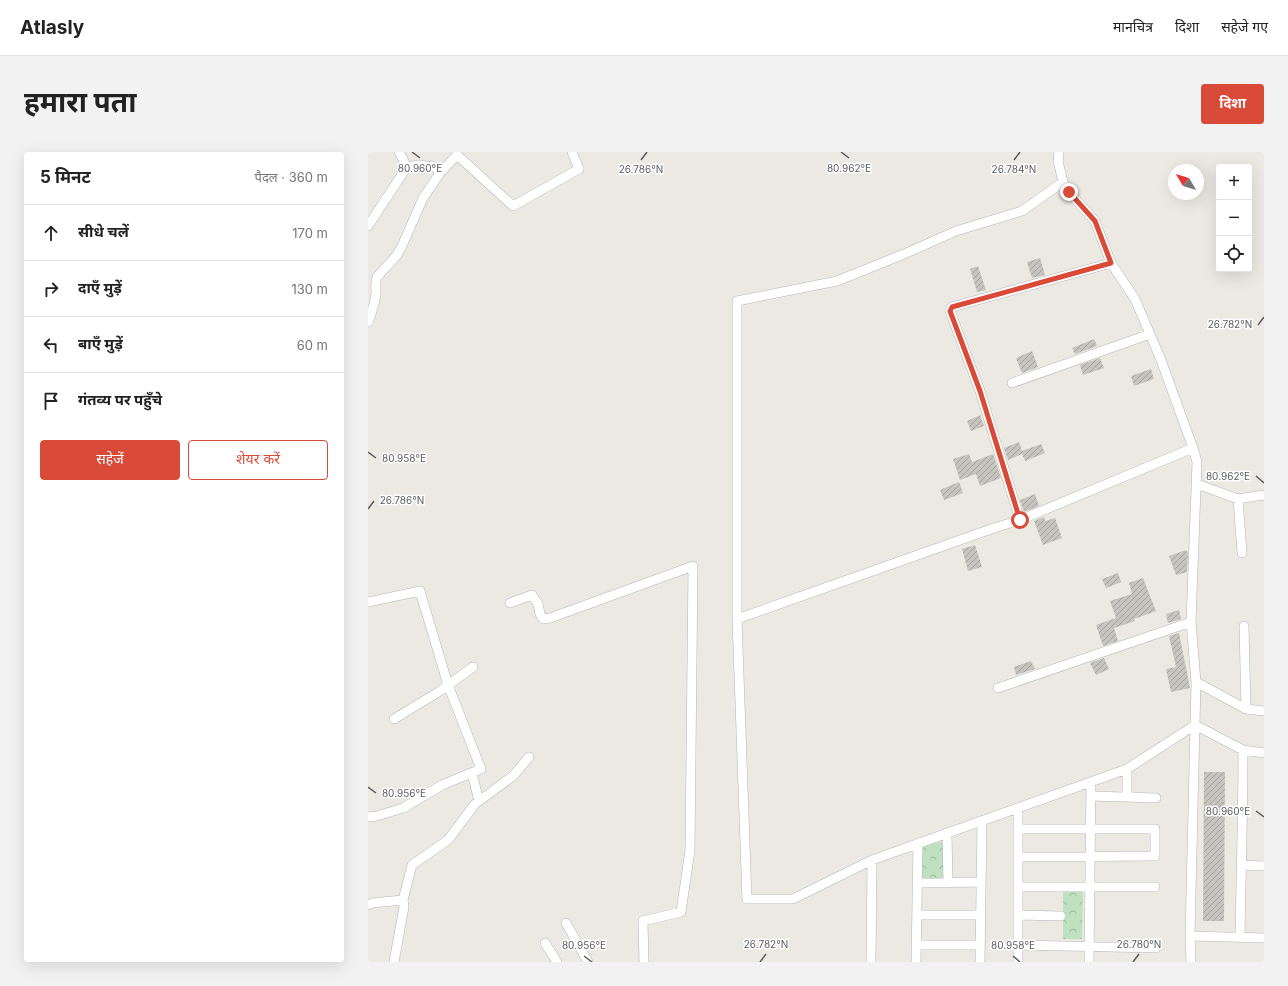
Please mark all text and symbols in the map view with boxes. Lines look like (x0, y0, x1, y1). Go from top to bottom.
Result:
text: Atlasly (20, 16, 84, 39)
text: मानचित्र (1113, 18, 1153, 35)
text: दिशा (1175, 18, 1199, 35)
text: सहेजे गए (1221, 18, 1268, 35)
button: दिशा (1201, 84, 1264, 124)
text: हमारा पता (24, 85, 136, 119)
text: 80.960°E (398, 162, 442, 174)
text: 80.962°E (827, 162, 871, 174)
text: 26.786°N (619, 163, 663, 175)
text: 26.784°N (992, 163, 1036, 175)
north arrow (1168, 164, 1204, 200)
map controls (1216, 164, 1252, 272)
button: + (1216, 164, 1252, 200)
text: 5 मिनट (40, 167, 91, 187)
text: पैदल · 360 m (255, 169, 328, 185)
route end (1060, 183, 1078, 201)
button: − (1216, 200, 1252, 236)
icon: ahead (40, 222, 62, 244)
text: सीधे चलें (78, 222, 129, 241)
text: 170 m (292, 225, 328, 241)
button: locate (1216, 236, 1252, 272)
icon: right (40, 278, 62, 300)
text: दाएँ मुड़ें (78, 278, 122, 297)
text: 130 m (291, 281, 328, 297)
text: 26.782°N (1208, 318, 1252, 330)
icon: left (40, 334, 62, 356)
text: बाएँ मुड़ें (78, 334, 123, 353)
text: 60 m (297, 337, 328, 353)
icon: arrive (40, 390, 62, 412)
text: गंतव्य पर पहुँचे (78, 390, 162, 409)
button: सहेजें (40, 440, 180, 480)
button: शेयर करें (188, 440, 328, 480)
text: 80.958°E (382, 452, 426, 464)
text: 80.962°E (1206, 470, 1250, 482)
text: 26.786°N (380, 494, 424, 506)
route start (1011, 511, 1029, 529)
text: 80.956°E (382, 787, 426, 799)
text: 80.960°E (1206, 805, 1250, 817)
text: 26.782°N (744, 938, 788, 950)
text: 26.780°N (1117, 938, 1161, 950)
text: 80.956°E (562, 939, 606, 951)
text: 80.958°E (991, 939, 1035, 951)

